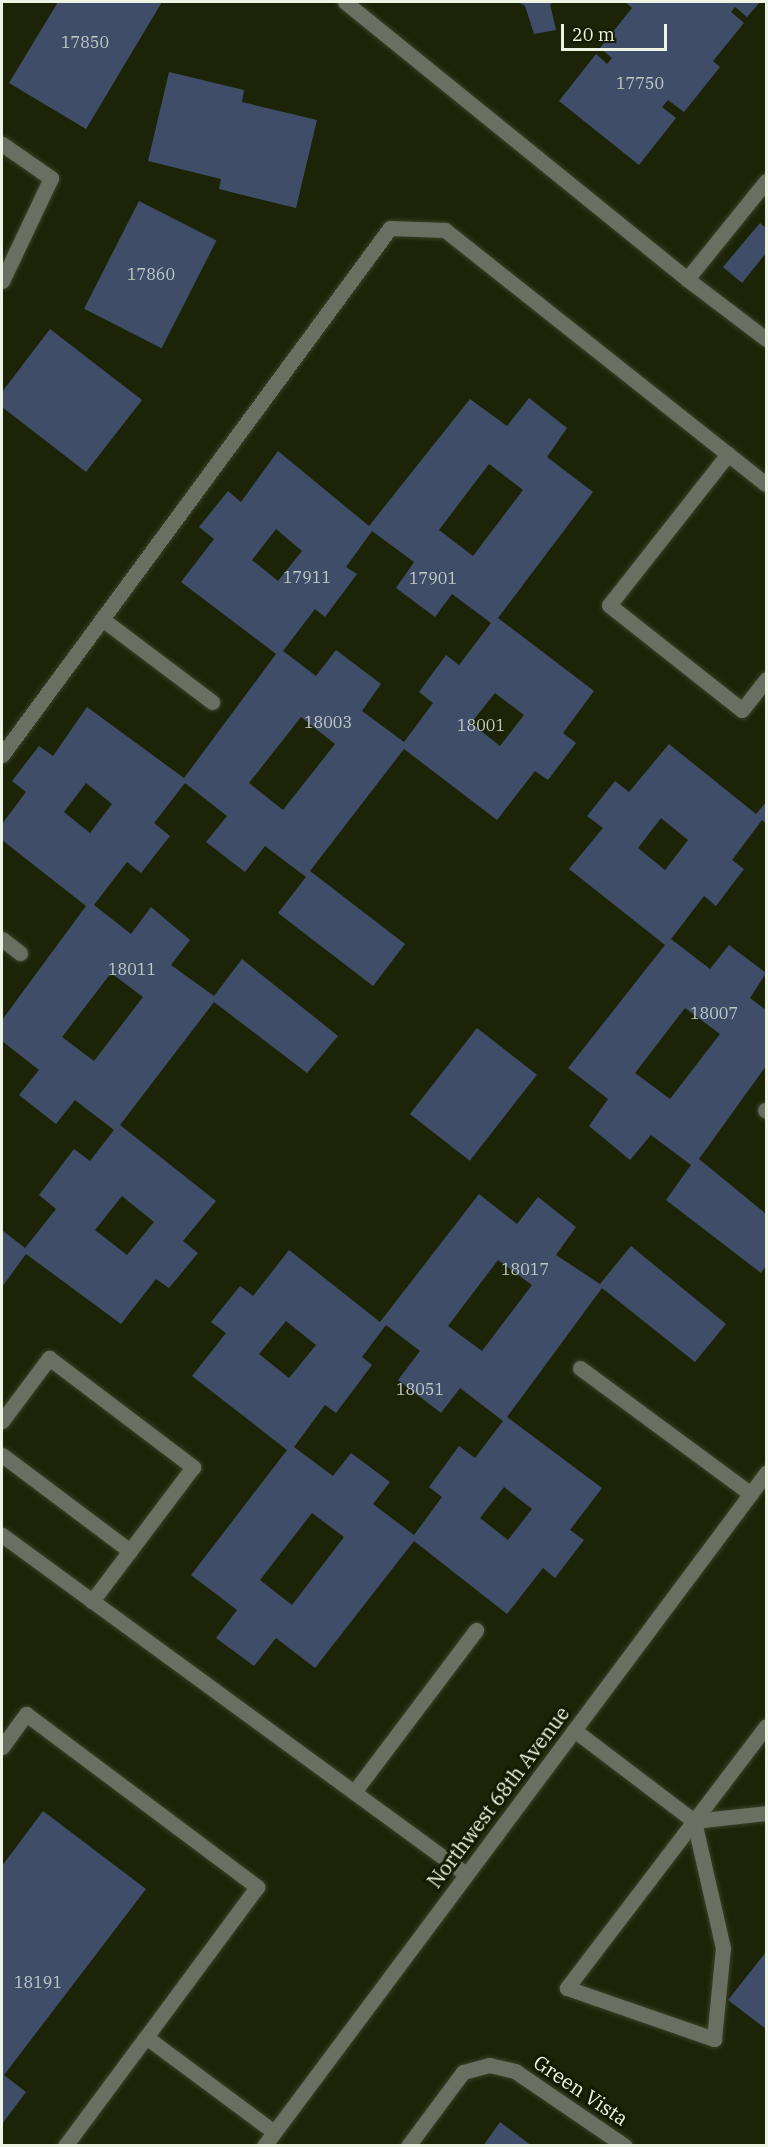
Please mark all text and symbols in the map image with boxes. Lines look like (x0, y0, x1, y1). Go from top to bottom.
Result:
scale bar (564, 12, 670, 50)
text: 20 m (572, 23, 615, 46)
house number: 17850 (61, 32, 109, 52)
house number: 17750 (616, 73, 664, 93)
house number: 17860 (127, 264, 175, 284)
house number: 17911 (283, 567, 331, 587)
house number: 17901 (409, 568, 457, 588)
house number: 18003 (304, 712, 352, 732)
house number: 18001 (457, 715, 505, 735)
house number: 18011 (108, 959, 156, 979)
house number: 18007 (690, 1003, 738, 1023)
house number: 18017 (501, 1259, 549, 1279)
house number: 18051 (396, 1379, 444, 1399)
street label: Northwest 68th Avenue (422, 1702, 574, 1892)
house number: 18191 (14, 1972, 62, 1992)
street label: Green Vista (529, 2050, 633, 2130)

